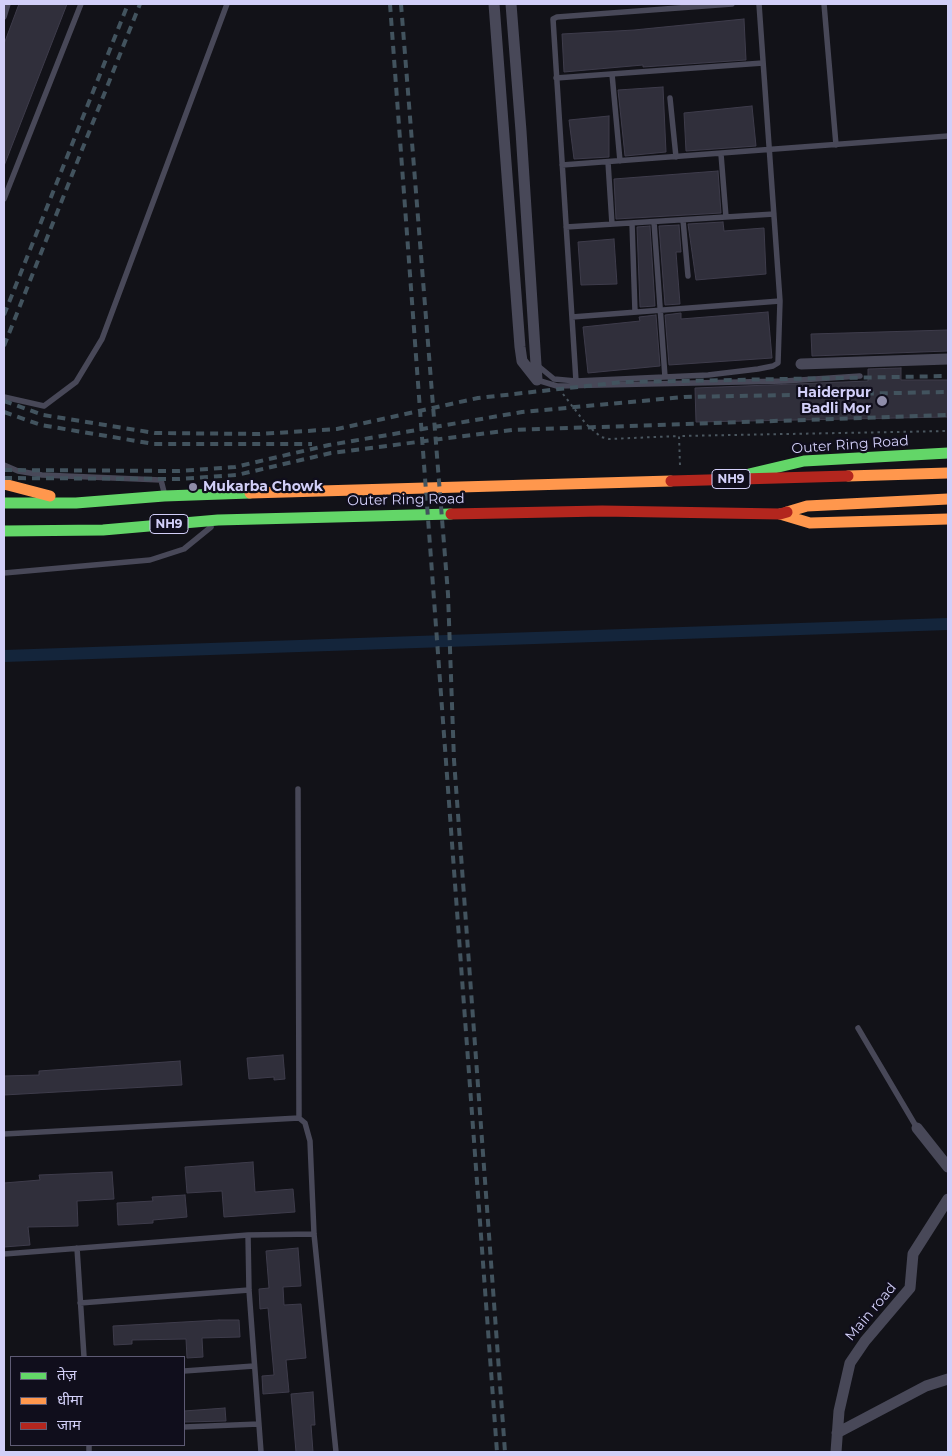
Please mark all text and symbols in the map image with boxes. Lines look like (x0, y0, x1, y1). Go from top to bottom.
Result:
place label: Haiderpur Badli Mor (797, 385, 871, 418)
marker: Haiderpur Badli Mor (875, 394, 889, 408)
street label: Outer Ring Road (791, 433, 909, 457)
road number: NH9 (712, 469, 750, 488)
place label: Mukarba Chowk (203, 479, 323, 495)
marker: Mukarba Chowk (187, 481, 199, 493)
street label: Outer Ring Road (347, 491, 465, 509)
road number: NH9 (150, 514, 188, 534)
street label: Main road (842, 1280, 900, 1344)
legend (10, 1356, 185, 1446)
text: तेज़ (57, 1365, 77, 1384)
text: धीमा (57, 1390, 83, 1409)
text: जाम (57, 1415, 81, 1434)

